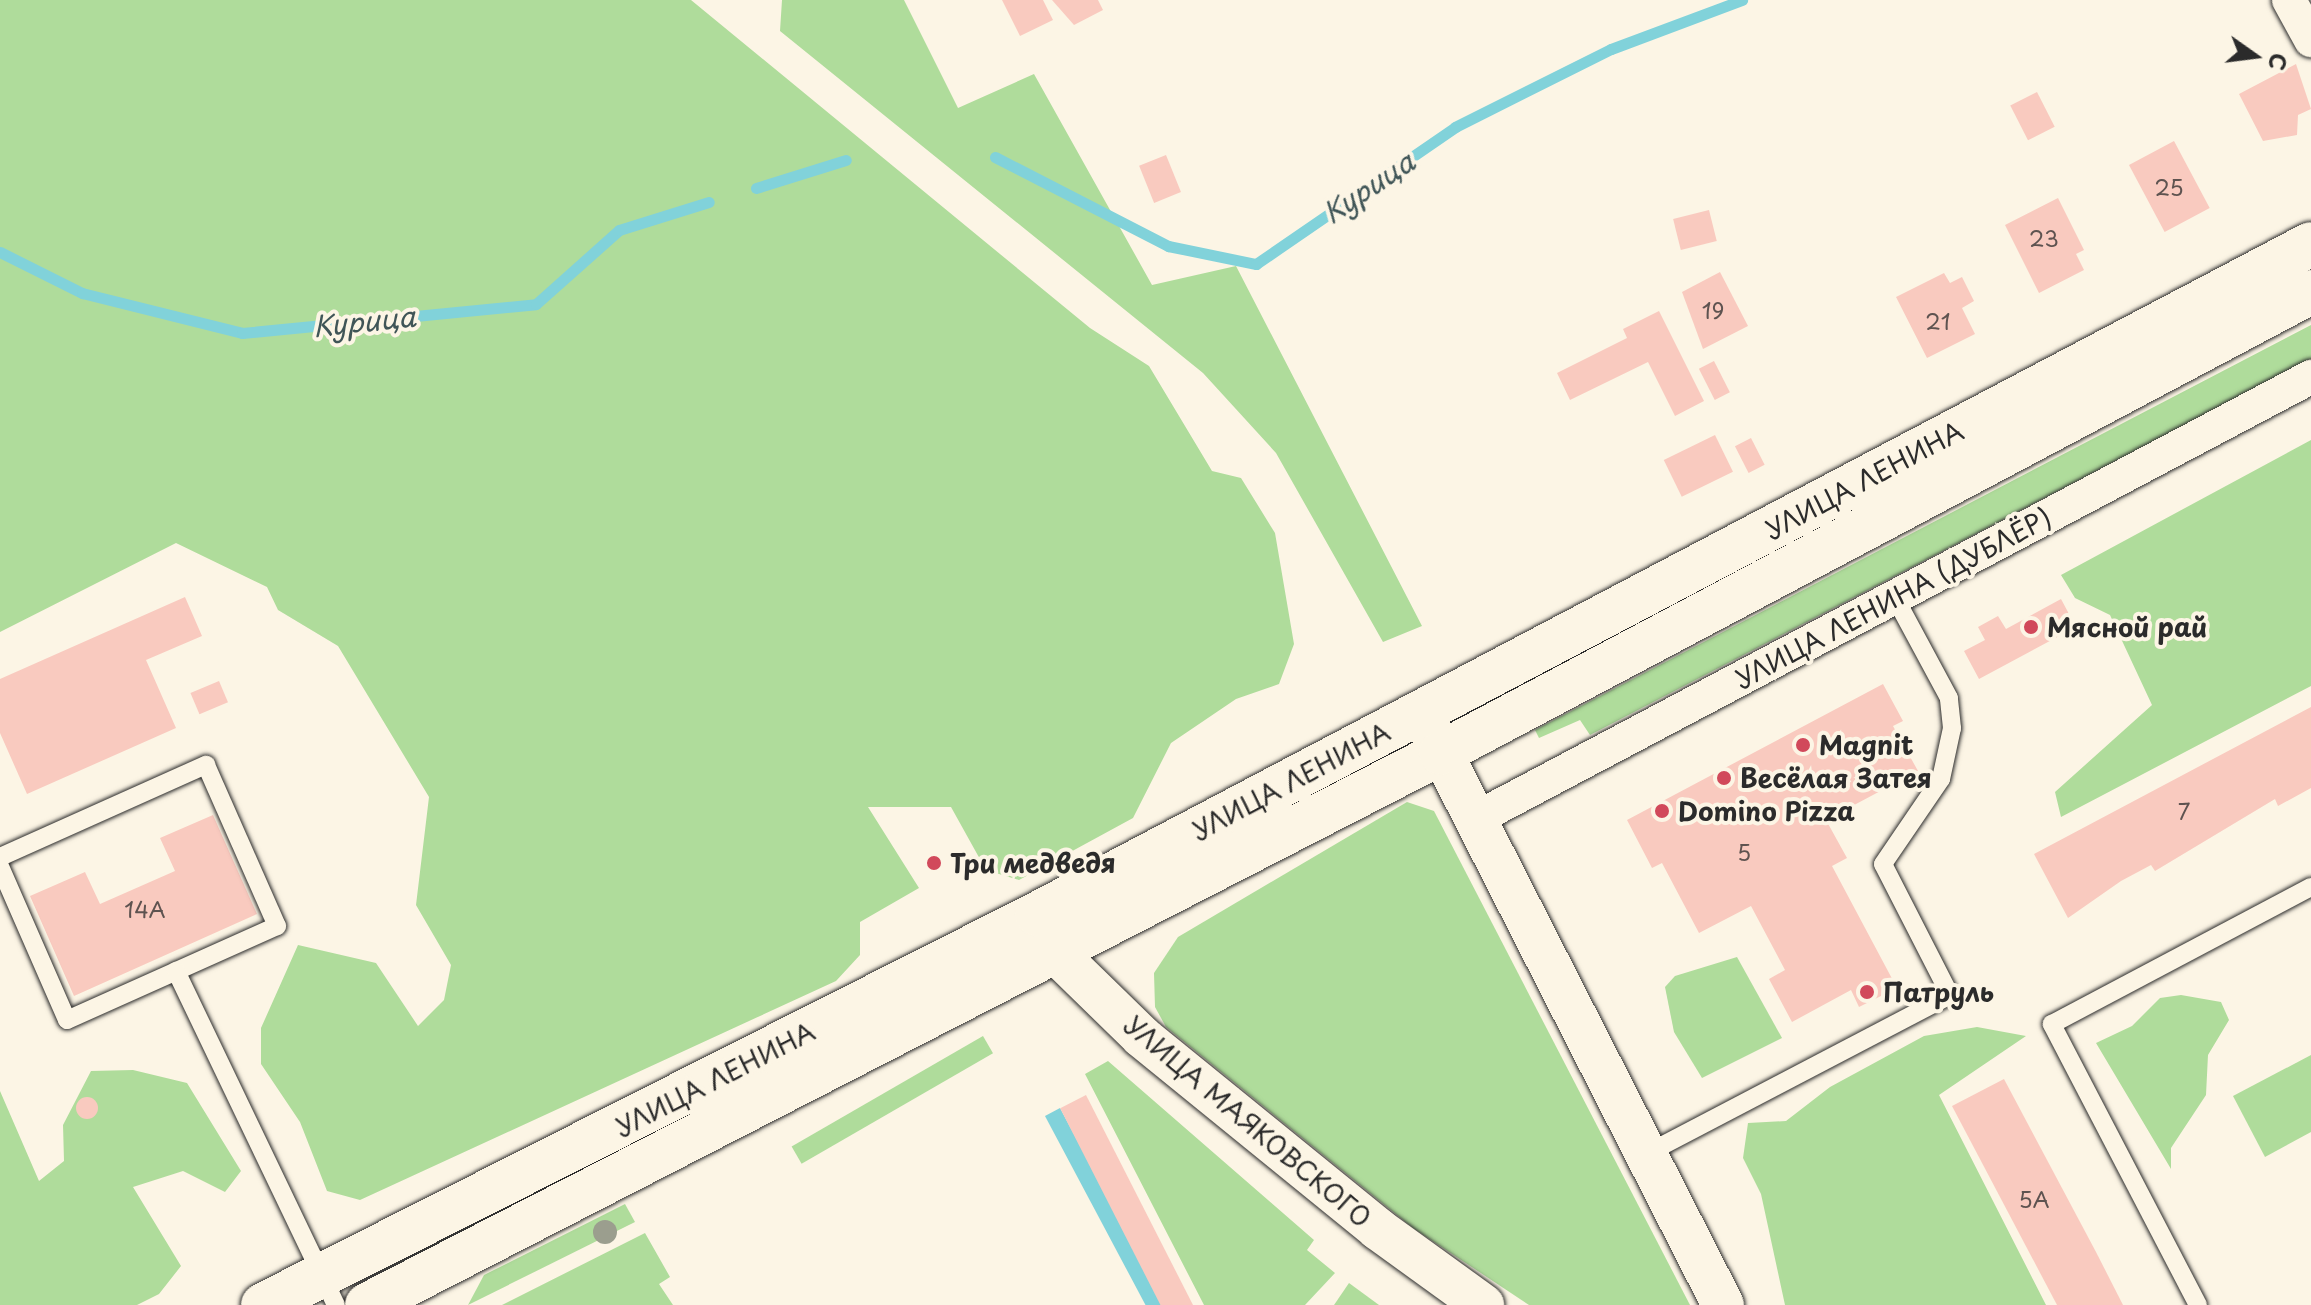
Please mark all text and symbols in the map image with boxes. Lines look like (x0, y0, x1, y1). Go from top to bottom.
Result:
north arrow (2215, 16, 2295, 96)
text: С (2261, 50, 2297, 74)
water label: Курица (1316, 144, 1420, 230)
house number: 25 (2154, 174, 2184, 200)
house number: 23 (2029, 225, 2059, 251)
house number: 19 (1702, 297, 1724, 323)
water label: Курица (311, 299, 417, 343)
house number: 21 (1925, 308, 1951, 334)
street label: УЛИЦА ЛЕНИНА (1759, 414, 1969, 546)
street label: УЛИЦА ЛЕНИНА (ДУБЛЁР) (1729, 501, 2057, 695)
place label: Мясной рай (2047, 611, 2208, 643)
marker: Мясной рай (2022, 618, 2040, 636)
street label: УЛИЦА ЛЕНИНА (1186, 715, 1396, 847)
place label: Magnit (1819, 729, 1914, 761)
marker: Magnit (1794, 736, 1812, 754)
place label: Весёлая Затея (1740, 762, 1931, 794)
marker: Весёлая Затея (1715, 769, 1733, 787)
place label: Domino Pizza (1678, 795, 1856, 827)
house number: 7 (2178, 798, 2190, 824)
marker: Domino Pizza (1653, 802, 1671, 820)
house number: 5 (1737, 839, 1751, 865)
place label: Три медведя (950, 847, 1119, 879)
marker: Три медведя (925, 854, 943, 872)
house number: 14А (124, 896, 166, 922)
place label: Патруль (1883, 976, 1994, 1008)
marker: Патруль (1858, 983, 1876, 1001)
street label: УЛИЦА МАЯКОВСКОГО (1118, 1009, 1378, 1233)
street label: УЛИЦА ЛЕНИНА (609, 1015, 821, 1143)
house number: 5А (2019, 1186, 2049, 1212)

